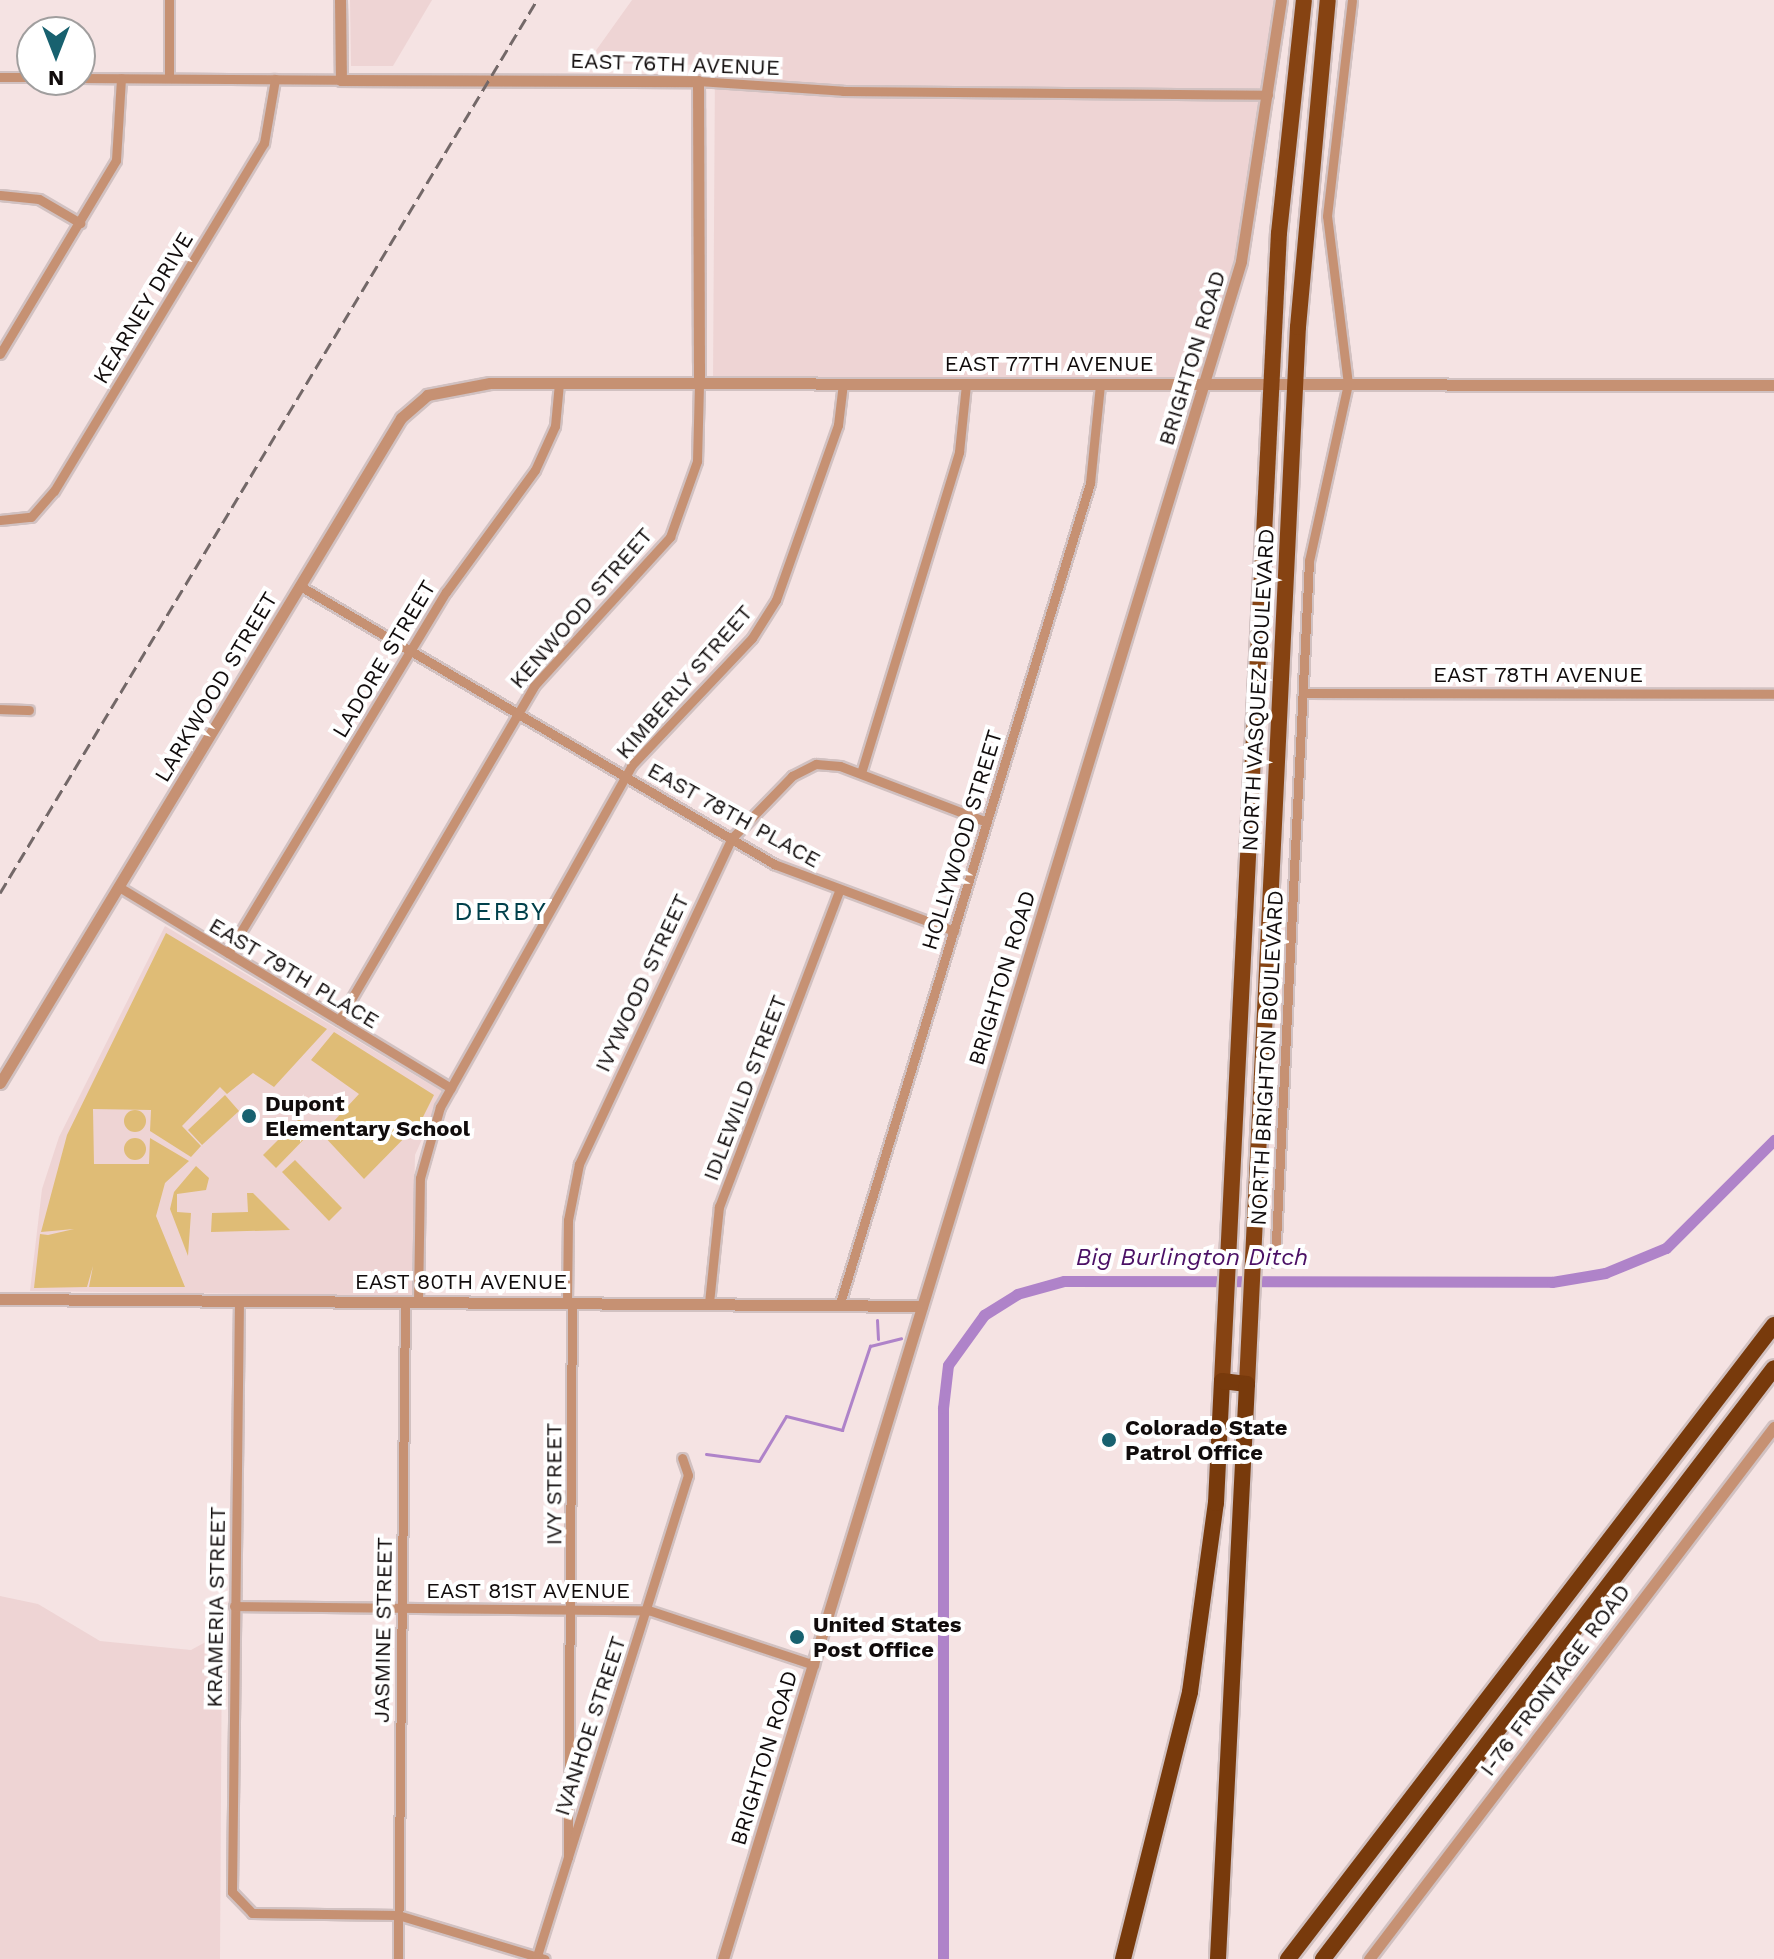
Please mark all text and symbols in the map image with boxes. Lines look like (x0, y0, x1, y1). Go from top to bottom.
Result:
north arrow (16, 16, 96, 96)
street label: EAST 76TH AVENUE (569, 47, 781, 81)
text: N (48, 66, 64, 91)
street label: KEARNEY DRIVE (87, 227, 199, 389)
street label: BRIGHTON ROAD (1153, 267, 1231, 449)
street label: EAST 77TH AVENUE (943, 351, 1155, 377)
street label: KENWOOD STREET (504, 522, 658, 694)
street label: NORTH VASQUEZ BOULEVARD (1236, 527, 1280, 853)
street label: LADORE STREET (327, 576, 441, 742)
street label: LARKWOOD STREET (149, 587, 283, 787)
street label: KIMBERLY STREET (610, 599, 758, 765)
street label: EAST 78TH AVENUE (1432, 662, 1644, 688)
street label: HOLLYWOOD STREET (916, 727, 1008, 953)
street label: EAST 78TH PLACE (642, 756, 826, 874)
street label: BRIGHTON ROAD (963, 887, 1041, 1069)
street label: IVYWOOD STREET (589, 890, 695, 1076)
street label: NORTH BRIGHTON BOULEVARD (1245, 890, 1289, 1226)
district label: DERBY (454, 896, 548, 928)
street label: EAST 79TH PLACE (204, 911, 384, 1035)
street label: IDLEWILD STREET (697, 992, 793, 1184)
place label: Dupont Elementary School (265, 1090, 470, 1142)
marker: Dupont Elementary School (240, 1107, 258, 1125)
water label: Big Burlington Ditch (1076, 1244, 1308, 1272)
street label: EAST 80TH AVENUE (354, 1269, 568, 1295)
place label: Colorado State Patrol Office (1125, 1414, 1287, 1466)
street label: IVY STREET (541, 1422, 567, 1546)
marker: Colorado State Patrol Office (1100, 1431, 1118, 1449)
street label: KRAMERIA STREET (201, 1506, 231, 1708)
street label: JASMINE STREET (368, 1537, 398, 1723)
street label: EAST 81ST AVENUE (425, 1578, 631, 1604)
street label: I-76 FRONTAGE ROAD (1474, 1579, 1636, 1781)
place label: United States Post Office (813, 1611, 961, 1662)
marker: United States Post Office (788, 1628, 806, 1646)
street label: IVANHOE STREET (549, 1633, 631, 1819)
street label: BRIGHTON ROAD (725, 1667, 803, 1849)

